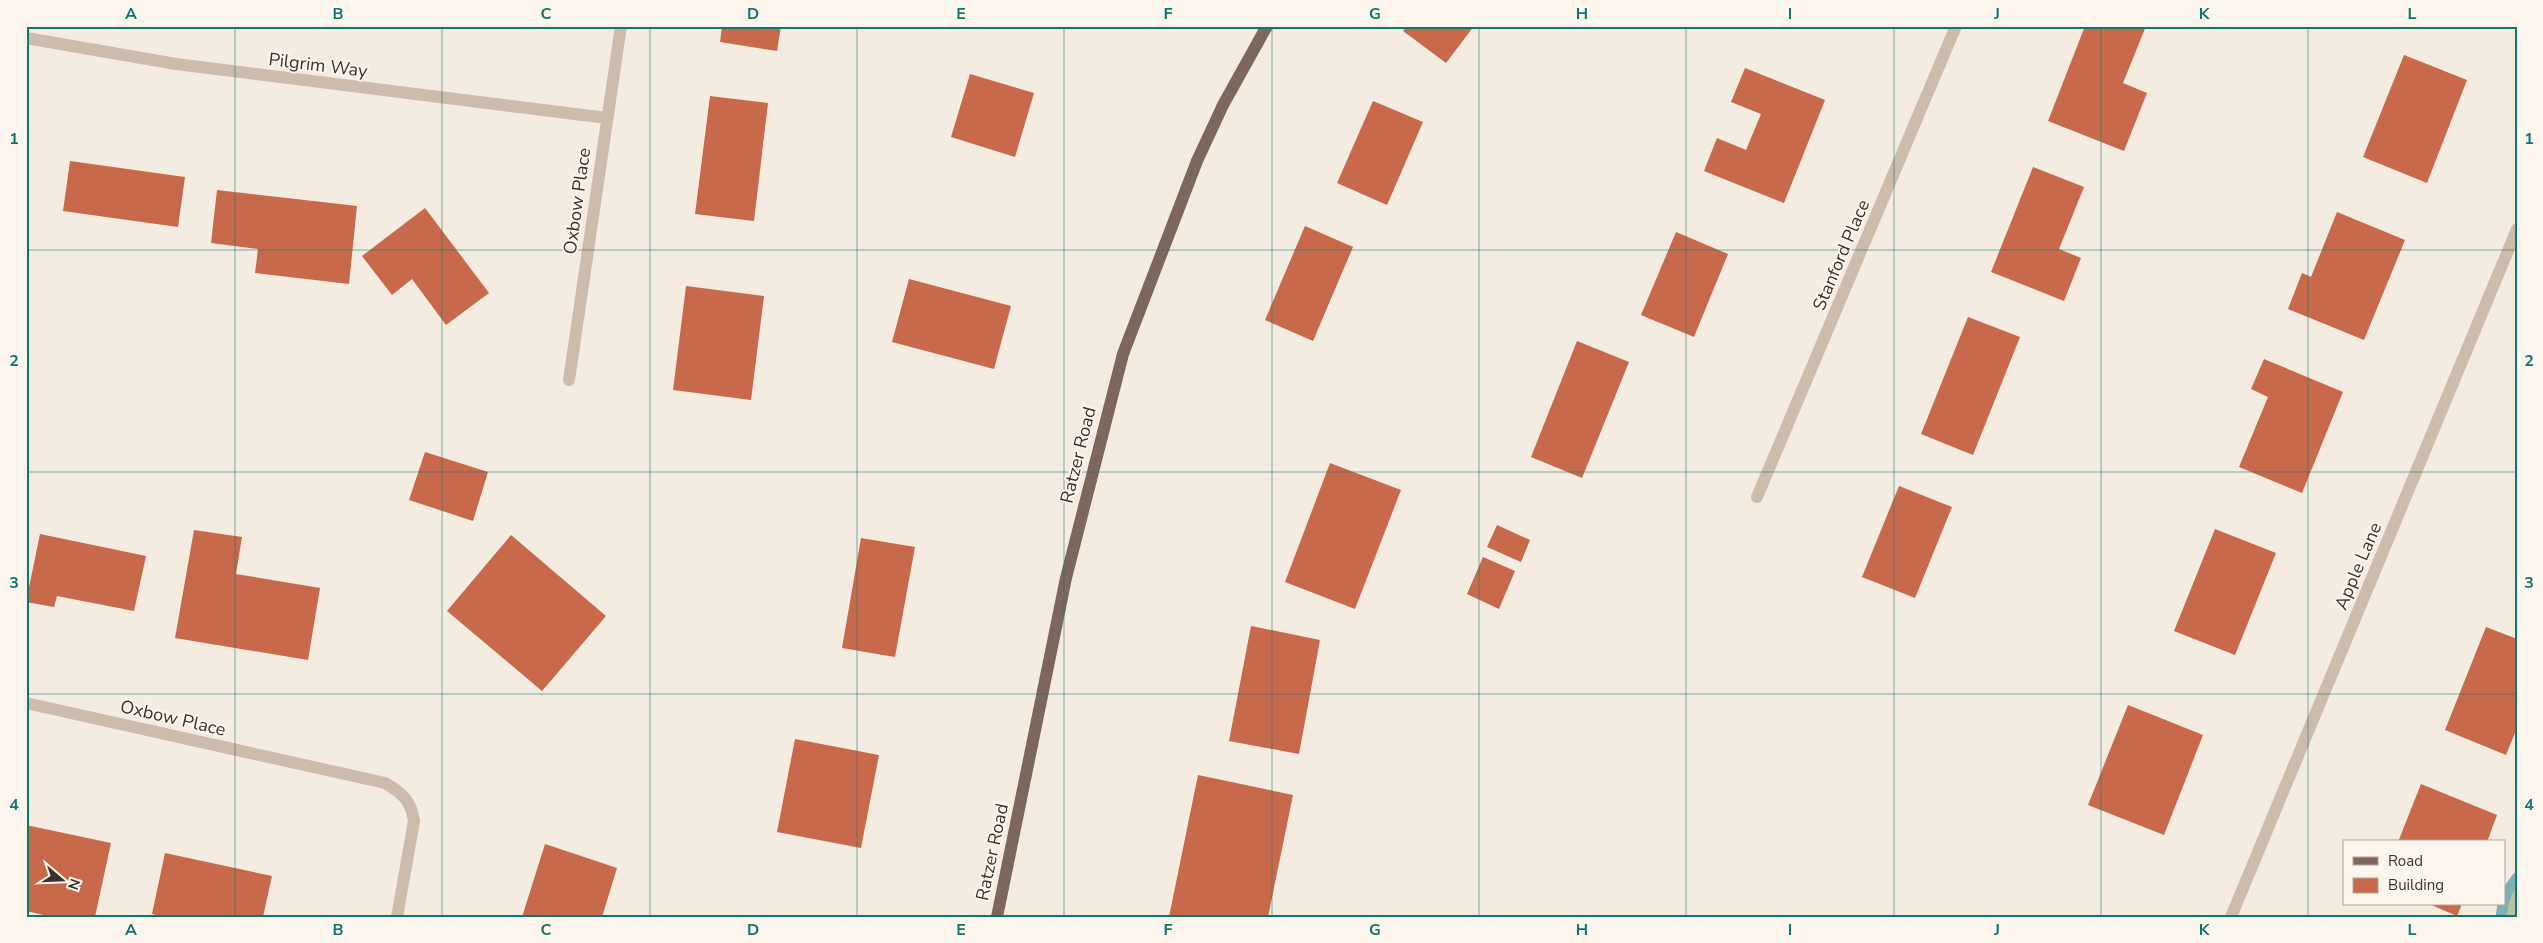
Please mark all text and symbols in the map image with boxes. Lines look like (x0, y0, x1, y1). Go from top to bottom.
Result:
text: A (125, 3, 137, 25)
text: B (332, 3, 344, 25)
text: C (541, 3, 552, 25)
text: D (747, 3, 759, 25)
text: E (956, 3, 966, 25)
text: F (1164, 3, 1173, 25)
text: G (1369, 3, 1381, 25)
text: H (1576, 3, 1588, 25)
text: I (1788, 3, 1792, 25)
text: J (1993, 3, 2000, 25)
text: K (2199, 3, 2211, 25)
text: L (2408, 3, 2417, 25)
street label: Pilgrim Way (267, 47, 370, 83)
text: 1 (9, 128, 19, 150)
text: 1 (2524, 128, 2534, 150)
street label: Oxbow Place (558, 146, 596, 256)
street label: Stanford Place (1807, 196, 1875, 314)
text: 2 (9, 350, 19, 372)
text: 2 (2524, 350, 2534, 372)
street label: Ratzer Road (1054, 404, 1102, 506)
street label: Apple Lane (2329, 519, 2387, 613)
text: 3 (9, 572, 19, 594)
text: 3 (2524, 572, 2534, 594)
street label: Oxbow Place (118, 694, 228, 742)
text: 4 (9, 794, 19, 816)
text: 4 (2524, 794, 2534, 816)
street label: Ratzer Road (970, 801, 1014, 903)
legend (2343, 840, 2506, 906)
text: Road (2388, 851, 2423, 871)
north arrow (38, 856, 88, 906)
text: Building (2388, 875, 2444, 895)
text: N (63, 876, 85, 892)
text: A (125, 919, 137, 941)
text: B (332, 919, 344, 941)
text: C (541, 919, 552, 941)
text: D (747, 919, 759, 941)
text: E (956, 919, 966, 941)
text: F (1164, 919, 1173, 941)
text: G (1369, 919, 1381, 941)
text: H (1576, 919, 1588, 941)
text: I (1788, 919, 1792, 941)
text: J (1993, 919, 2000, 941)
text: K (2199, 919, 2211, 941)
text: L (2408, 919, 2417, 941)

